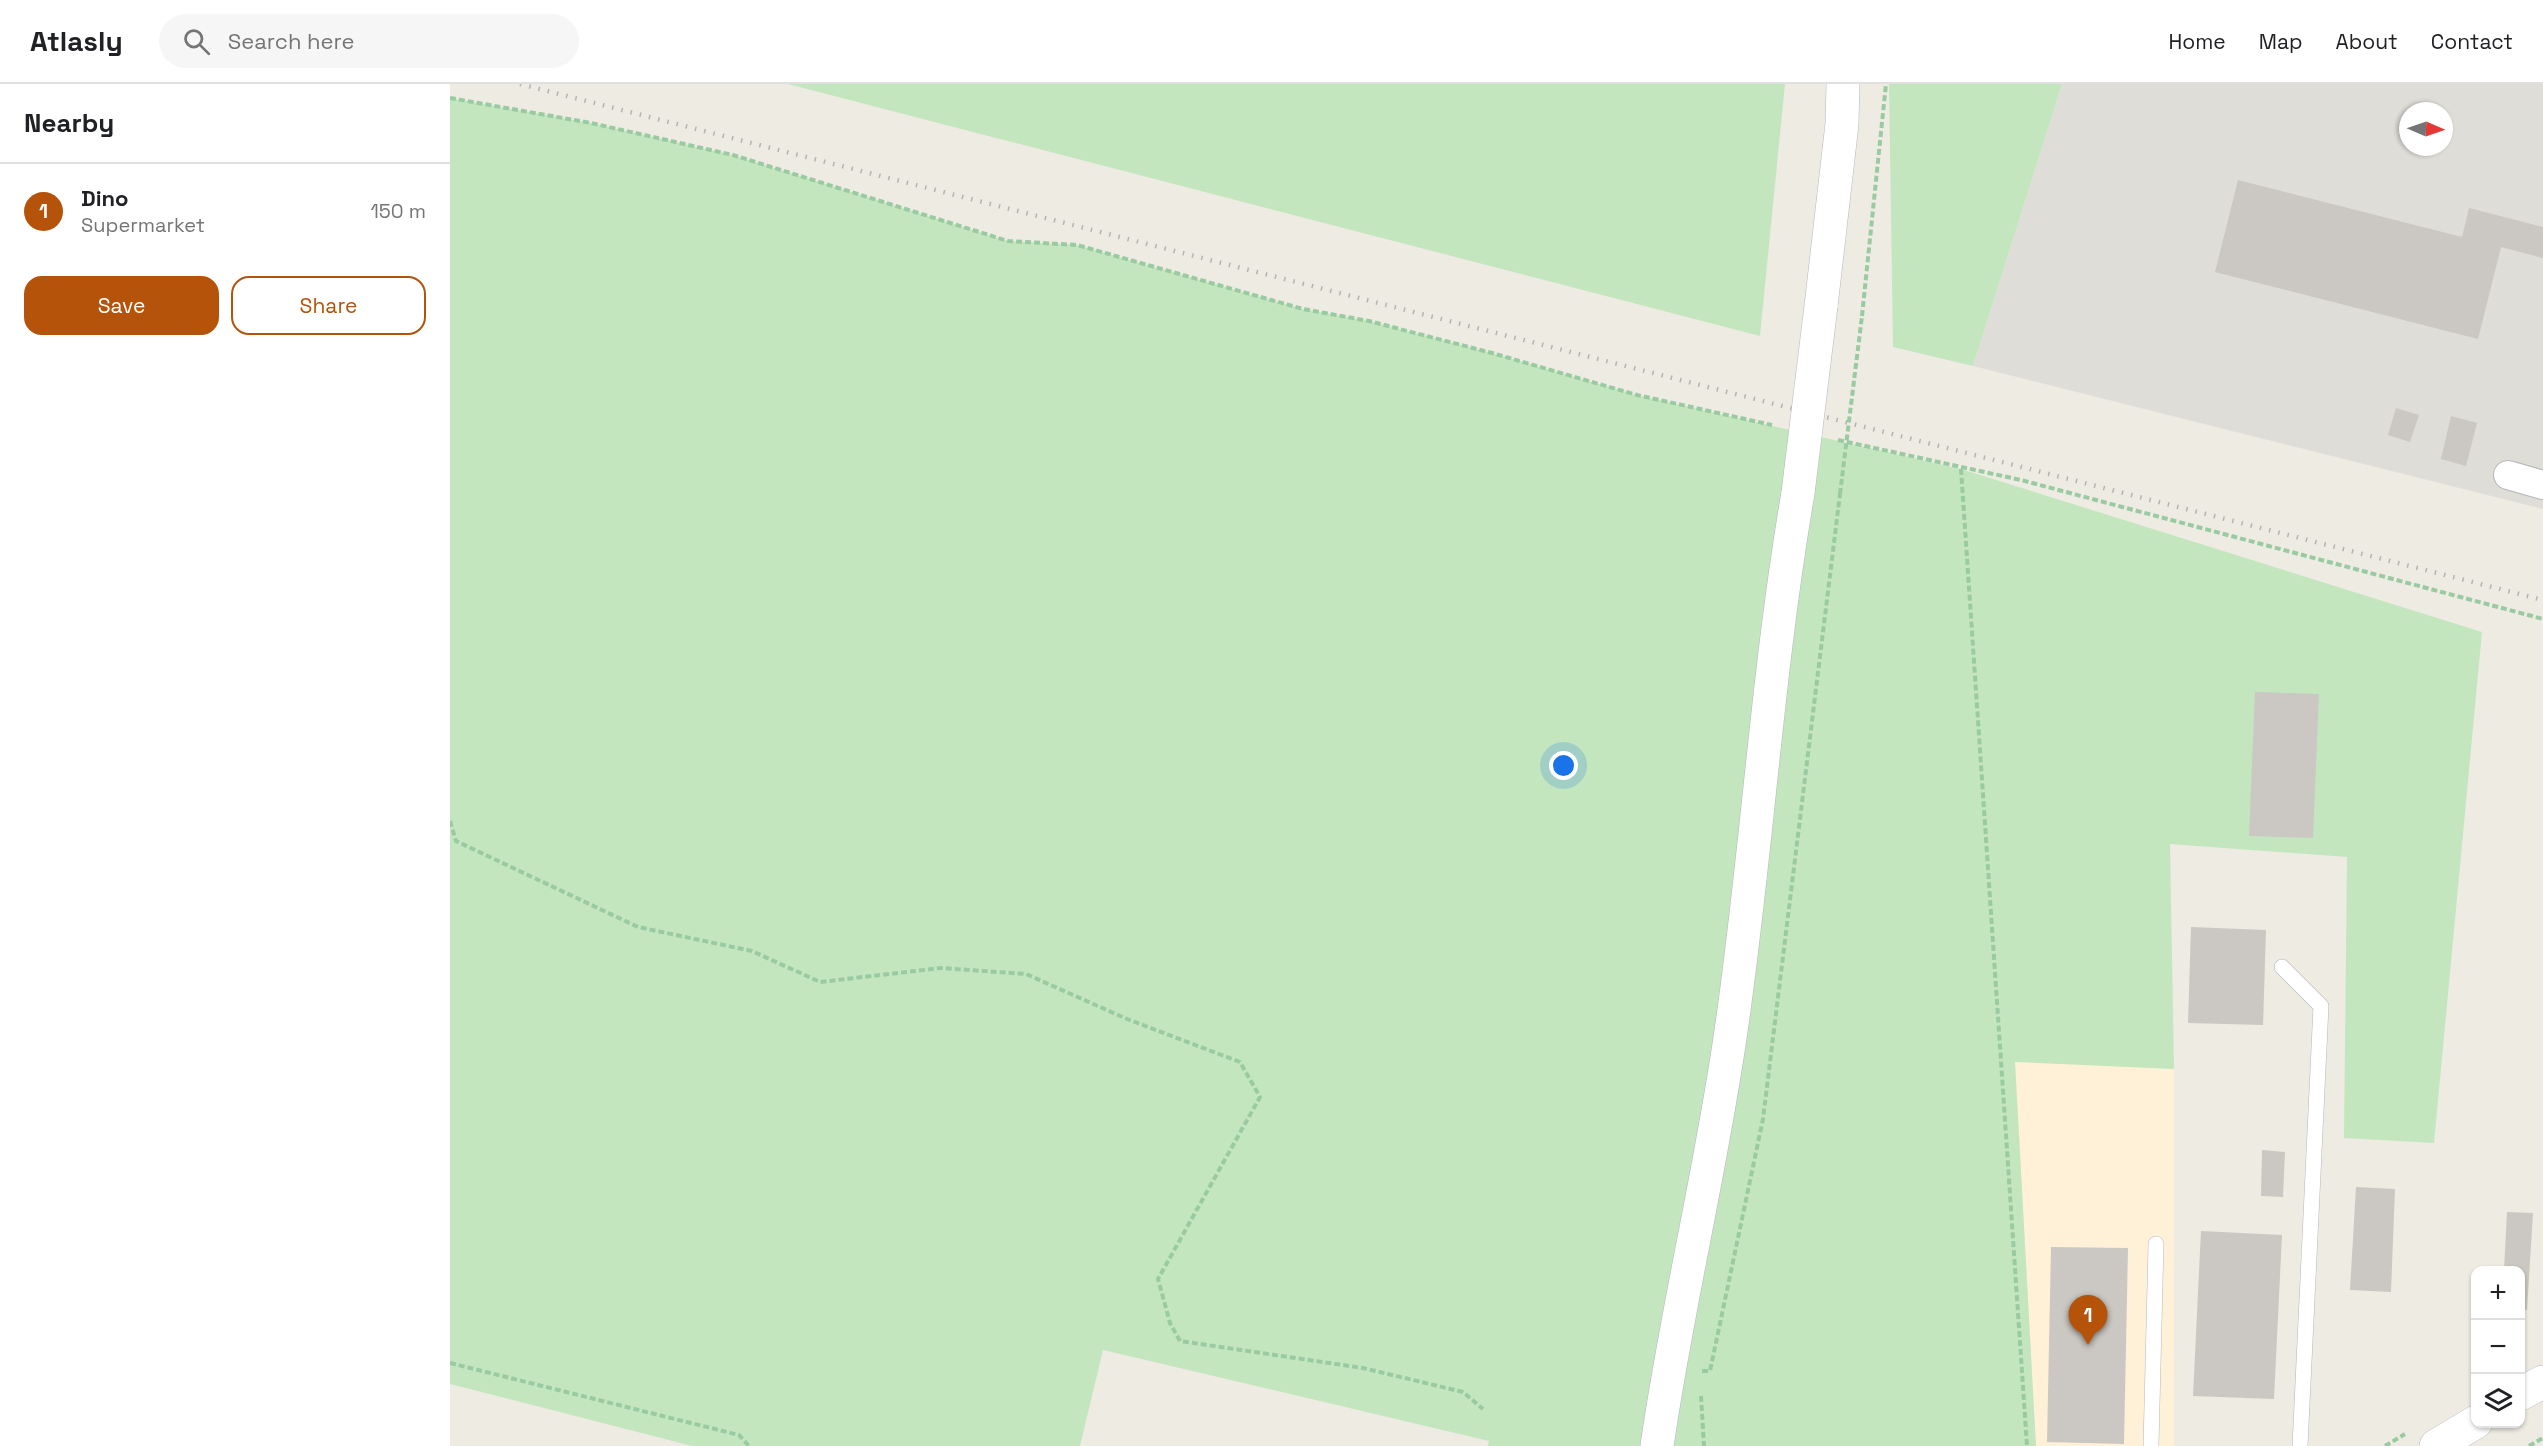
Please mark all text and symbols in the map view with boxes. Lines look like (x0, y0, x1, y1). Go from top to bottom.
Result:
search box (159, 14, 579, 68)
text: Atlasly (30, 23, 123, 59)
icon: search (180, 25, 213, 58)
text: Search here (228, 27, 354, 55)
text: Home (2168, 28, 2226, 55)
text: Map (2259, 28, 2303, 55)
text: About (2336, 28, 2398, 55)
text: Contact (2431, 28, 2513, 55)
north arrow (2399, 102, 2453, 156)
text: Nearby (24, 106, 114, 140)
text: Dino (81, 184, 129, 212)
text: 1 (39, 198, 48, 224)
text: 150 m (371, 198, 426, 224)
text: Supermarket (81, 212, 205, 238)
button: Save (24, 276, 219, 335)
button: Share (231, 276, 426, 335)
your location (1549, 751, 1578, 780)
map controls (2471, 1266, 2525, 1428)
button: + (2471, 1266, 2525, 1320)
pin: 1 (2068, 1296, 2108, 1345)
button: − (2471, 1320, 2525, 1374)
button: layers (2471, 1374, 2525, 1428)

